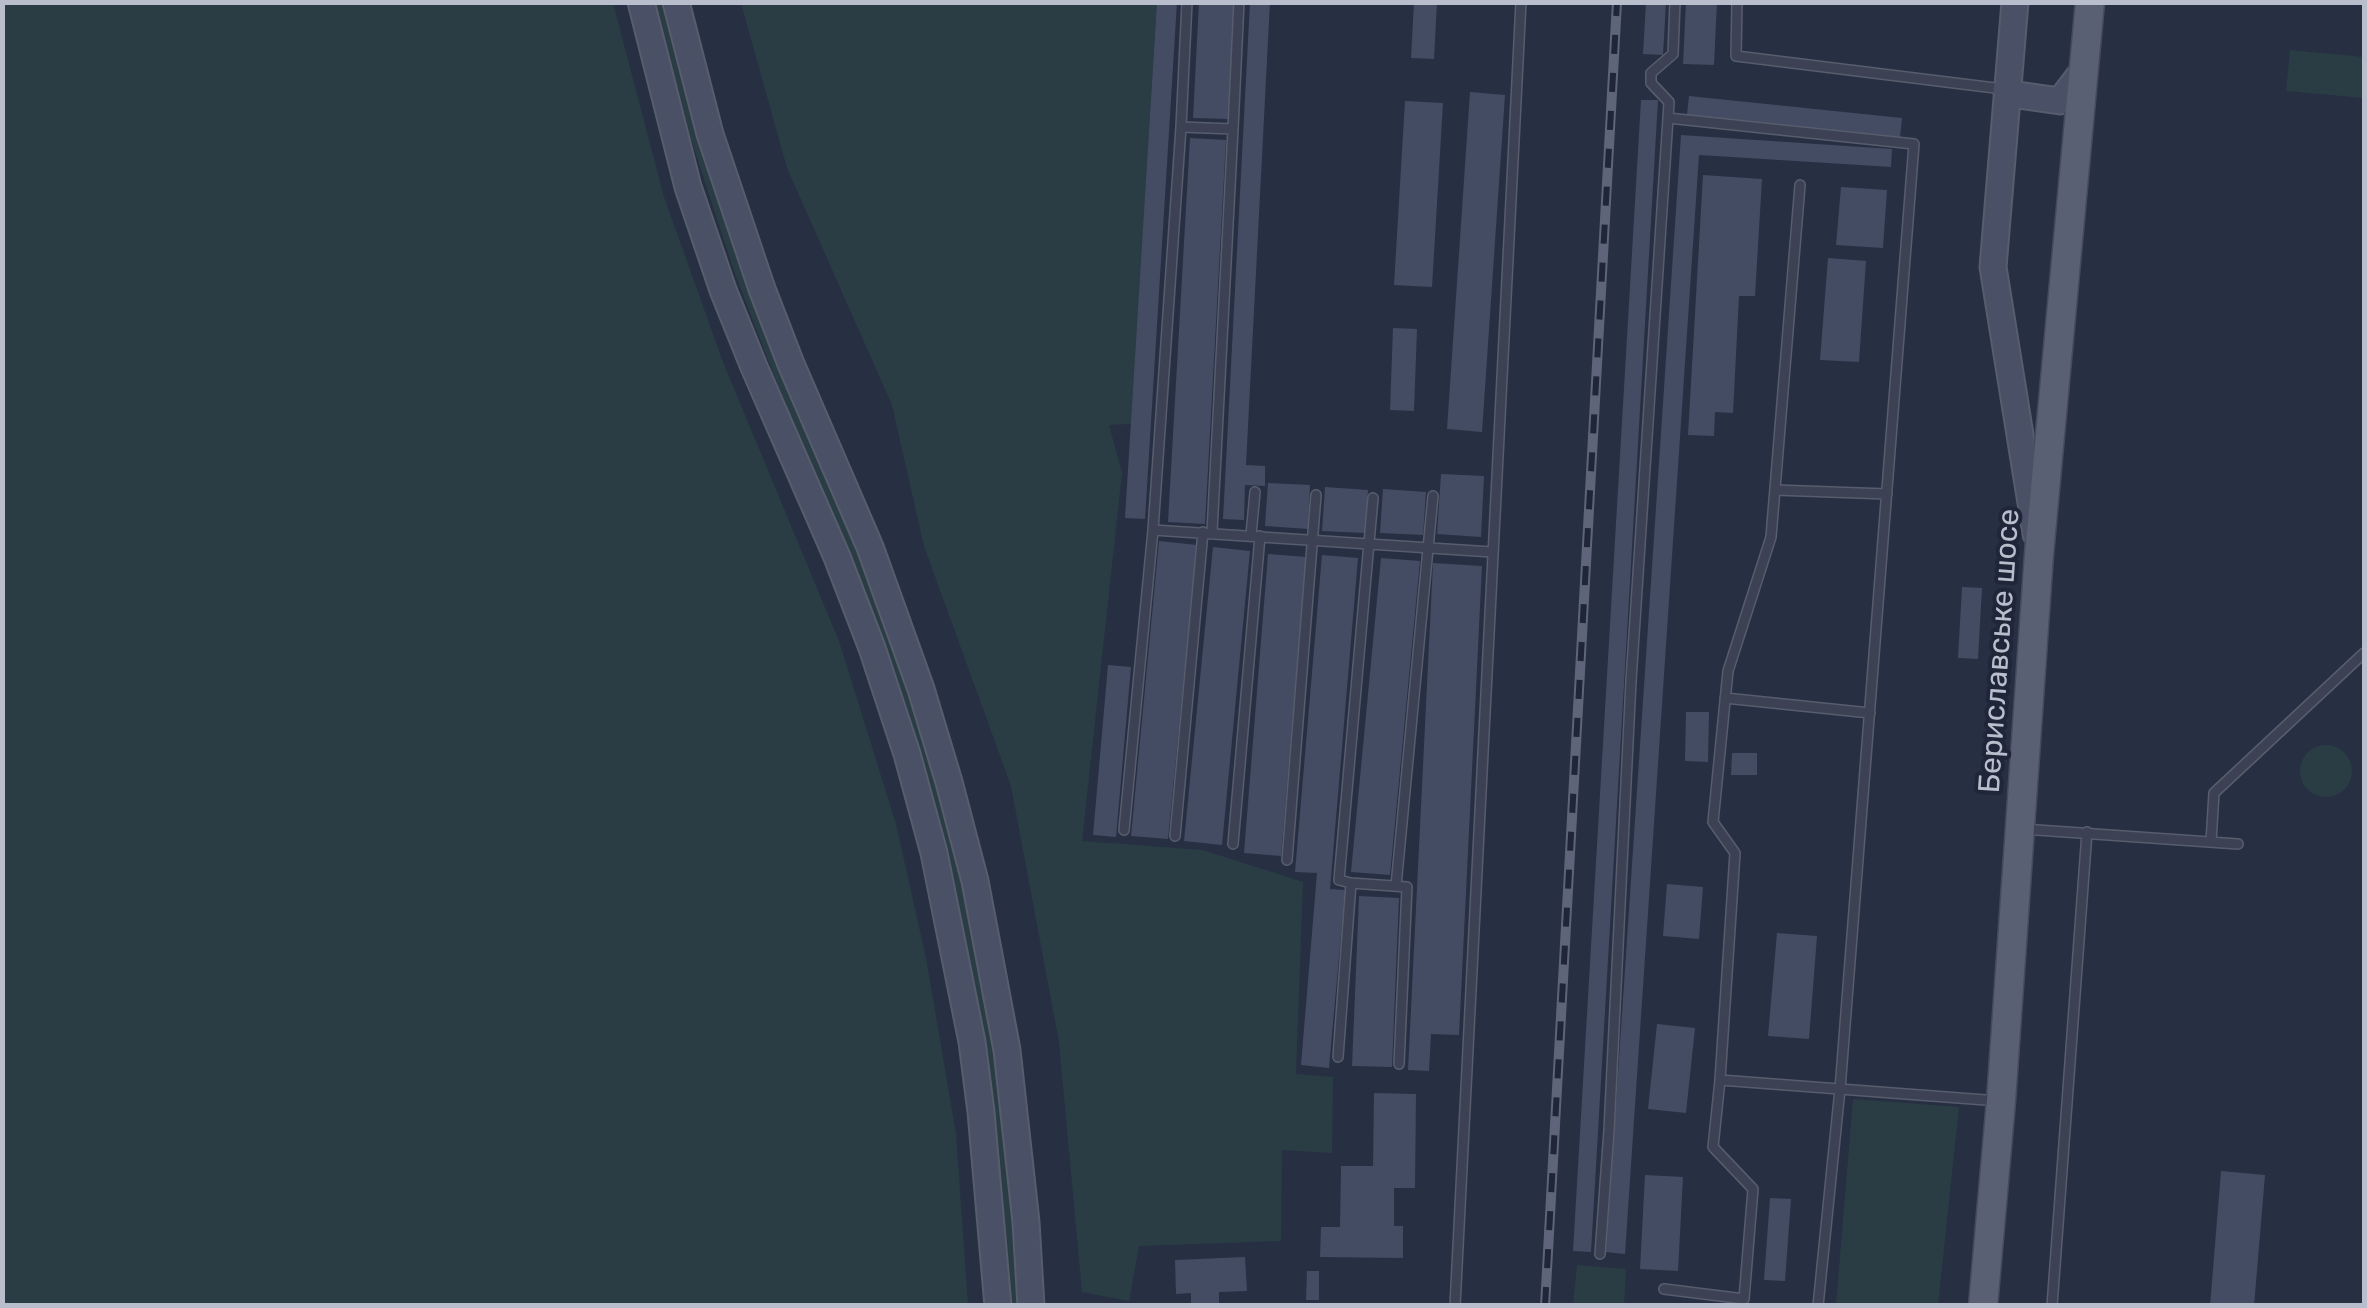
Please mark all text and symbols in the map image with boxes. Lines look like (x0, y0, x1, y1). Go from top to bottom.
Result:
street label: Бериславське шосе (1972, 508, 2028, 794)

